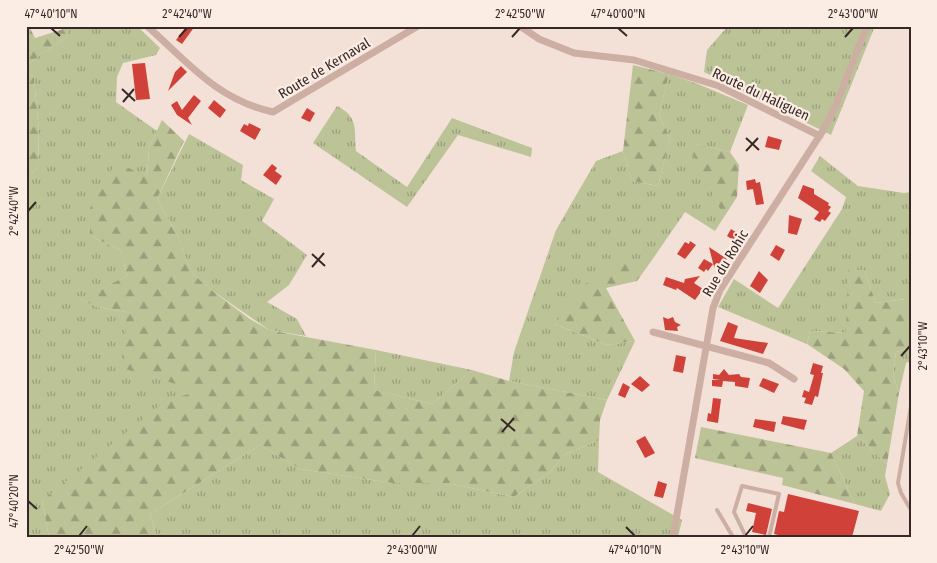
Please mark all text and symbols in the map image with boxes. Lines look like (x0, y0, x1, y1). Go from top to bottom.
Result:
text: 47°40'10"N (24, 7, 78, 21)
text: 2°42'40"W (162, 7, 212, 21)
text: 2°42'50"W (495, 7, 545, 21)
text: 47°40'00"N (591, 7, 645, 21)
text: 2°43'00"W (828, 7, 878, 21)
street label: Route de Kernaval (275, 34, 373, 102)
street label: Route du Haliguen (709, 65, 812, 124)
text: 2°42'40"W (7, 186, 21, 236)
street label: Rue du Rohic (699, 227, 752, 300)
text: 2°43'10"W (916, 322, 930, 370)
text: 47°40'20"N (7, 474, 21, 528)
text: 2°42'50"W (54, 543, 104, 557)
text: 2°43'00"W (387, 543, 437, 557)
text: 47°40'10"N (608, 543, 662, 557)
text: 2°43'10"W (721, 543, 769, 557)

